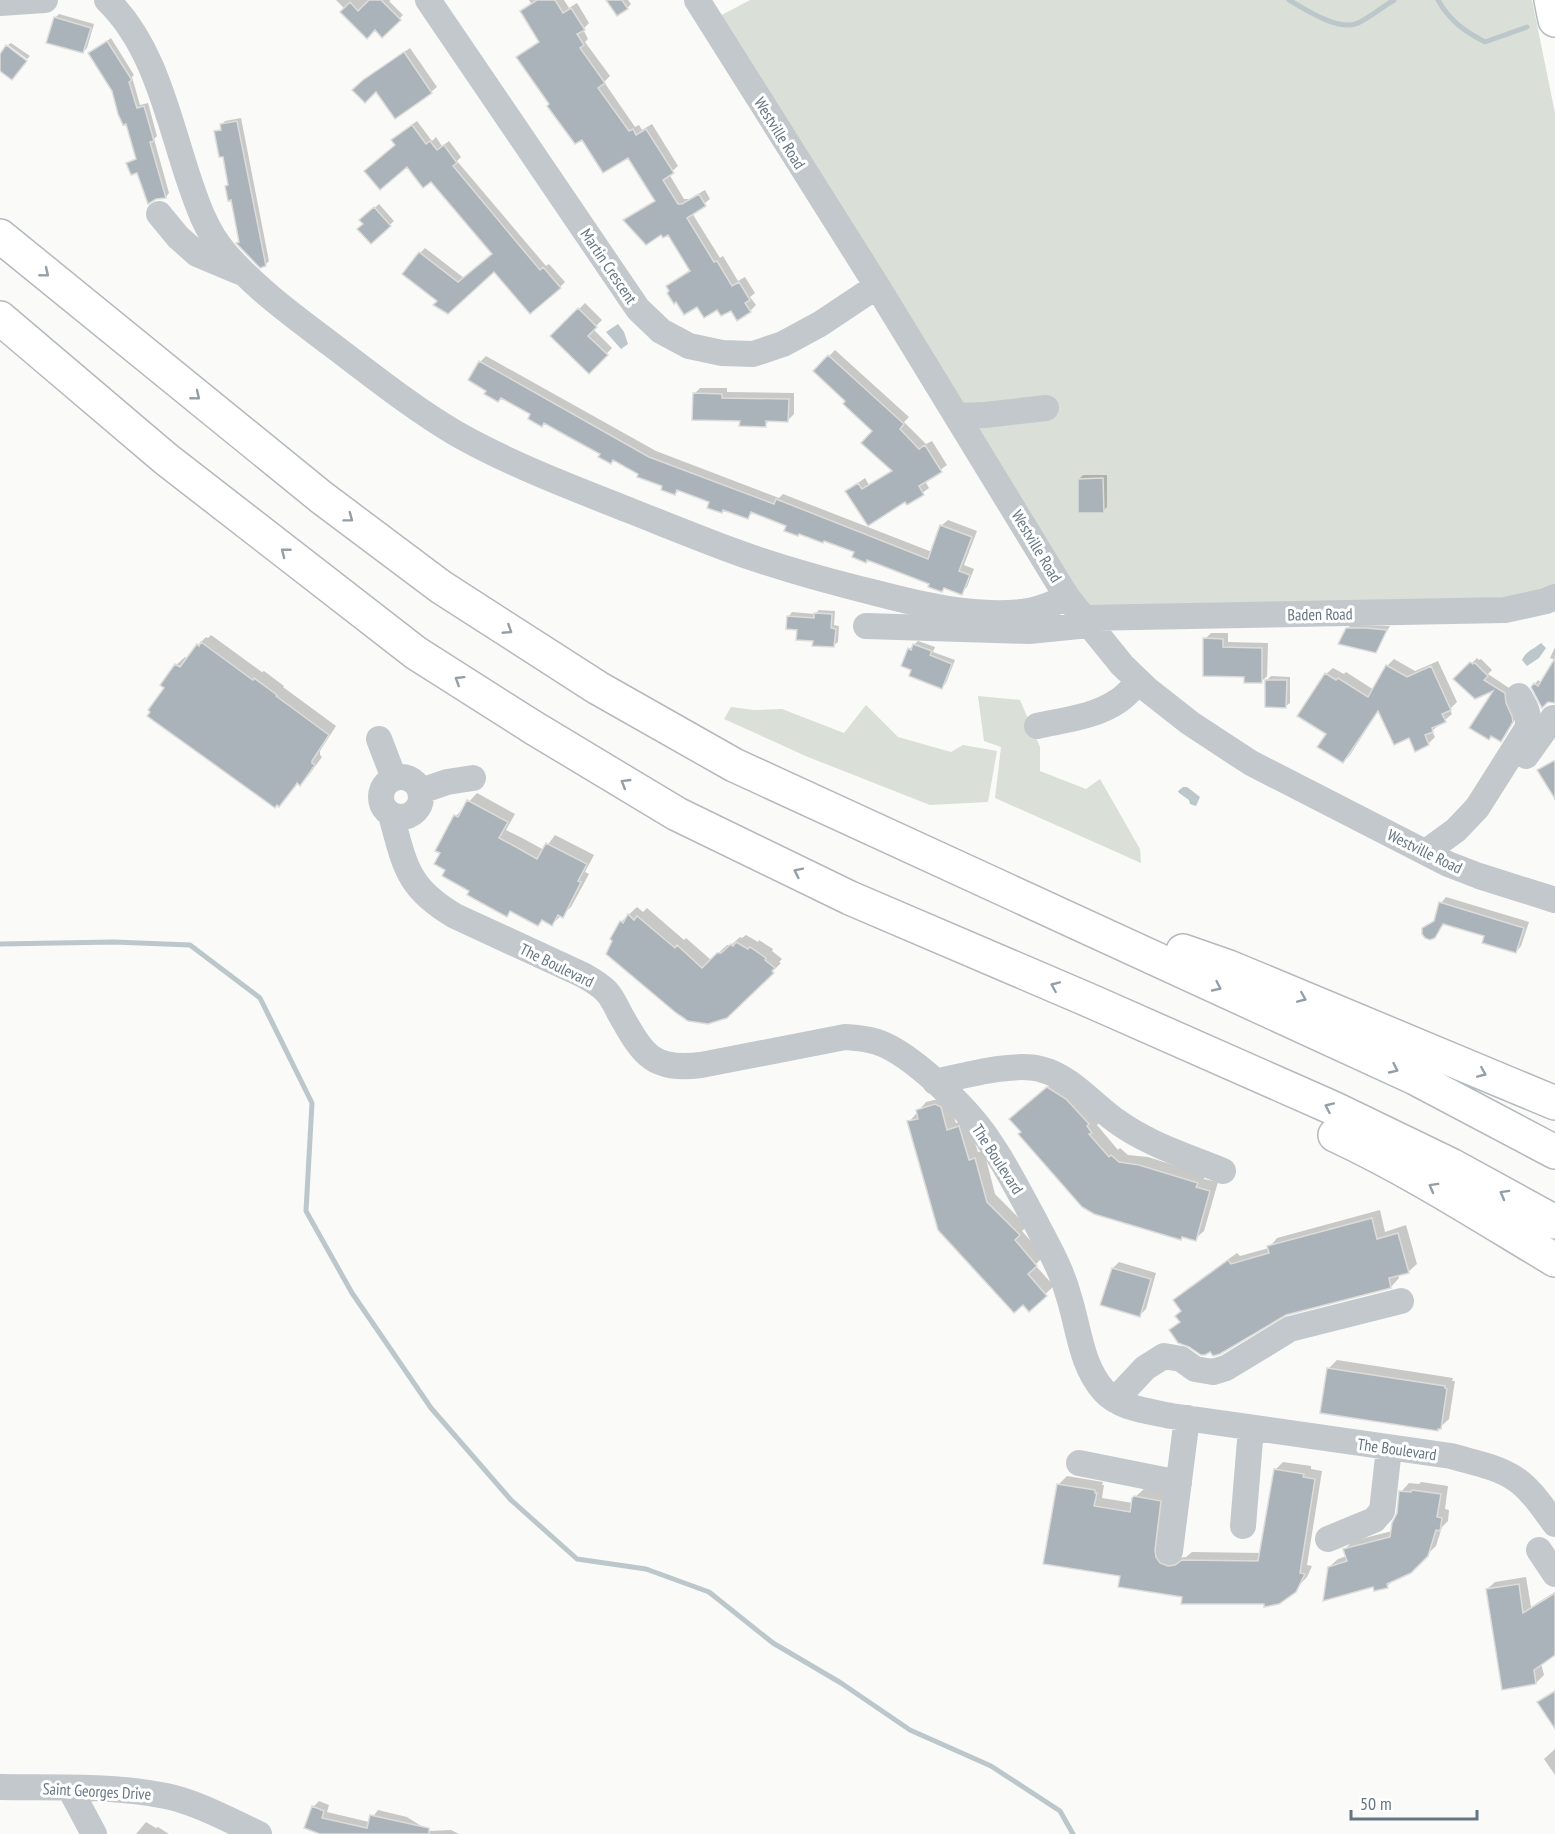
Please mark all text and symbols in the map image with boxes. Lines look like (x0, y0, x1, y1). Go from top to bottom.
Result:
street label: Westville Road (750, 93, 810, 173)
street label: Martin Crescent (576, 225, 642, 308)
one-way arrow (38, 266, 49, 277)
one-way arrow (189, 389, 200, 400)
street label: Westville Road (1008, 506, 1066, 586)
one-way arrow (342, 510, 353, 521)
one-way arrow (281, 549, 292, 560)
street label: Baden Road (1287, 603, 1353, 625)
one-way arrow (501, 623, 512, 634)
one-way arrow (455, 676, 465, 688)
one-way arrow (621, 778, 631, 790)
street label: Westville Road (1384, 824, 1466, 878)
one-way arrow (793, 868, 804, 880)
street label: The Boulevard (517, 939, 597, 991)
one-way arrow (1210, 979, 1221, 991)
one-way arrow (1050, 981, 1061, 993)
one-way arrow (1296, 991, 1307, 1003)
one-way arrow (1387, 1061, 1398, 1073)
one-way arrow (1476, 1066, 1487, 1078)
one-way arrow (1325, 1102, 1336, 1114)
street label: The Boulevard (968, 1120, 1028, 1198)
one-way arrow (1429, 1183, 1439, 1194)
one-way arrow (1499, 1190, 1510, 1201)
street label: The Boulevard (1356, 1434, 1438, 1464)
street label: Saint Georges Drive (42, 1778, 152, 1804)
scale bar (1351, 1783, 1477, 1821)
text: 50 m (1360, 1792, 1392, 1815)

